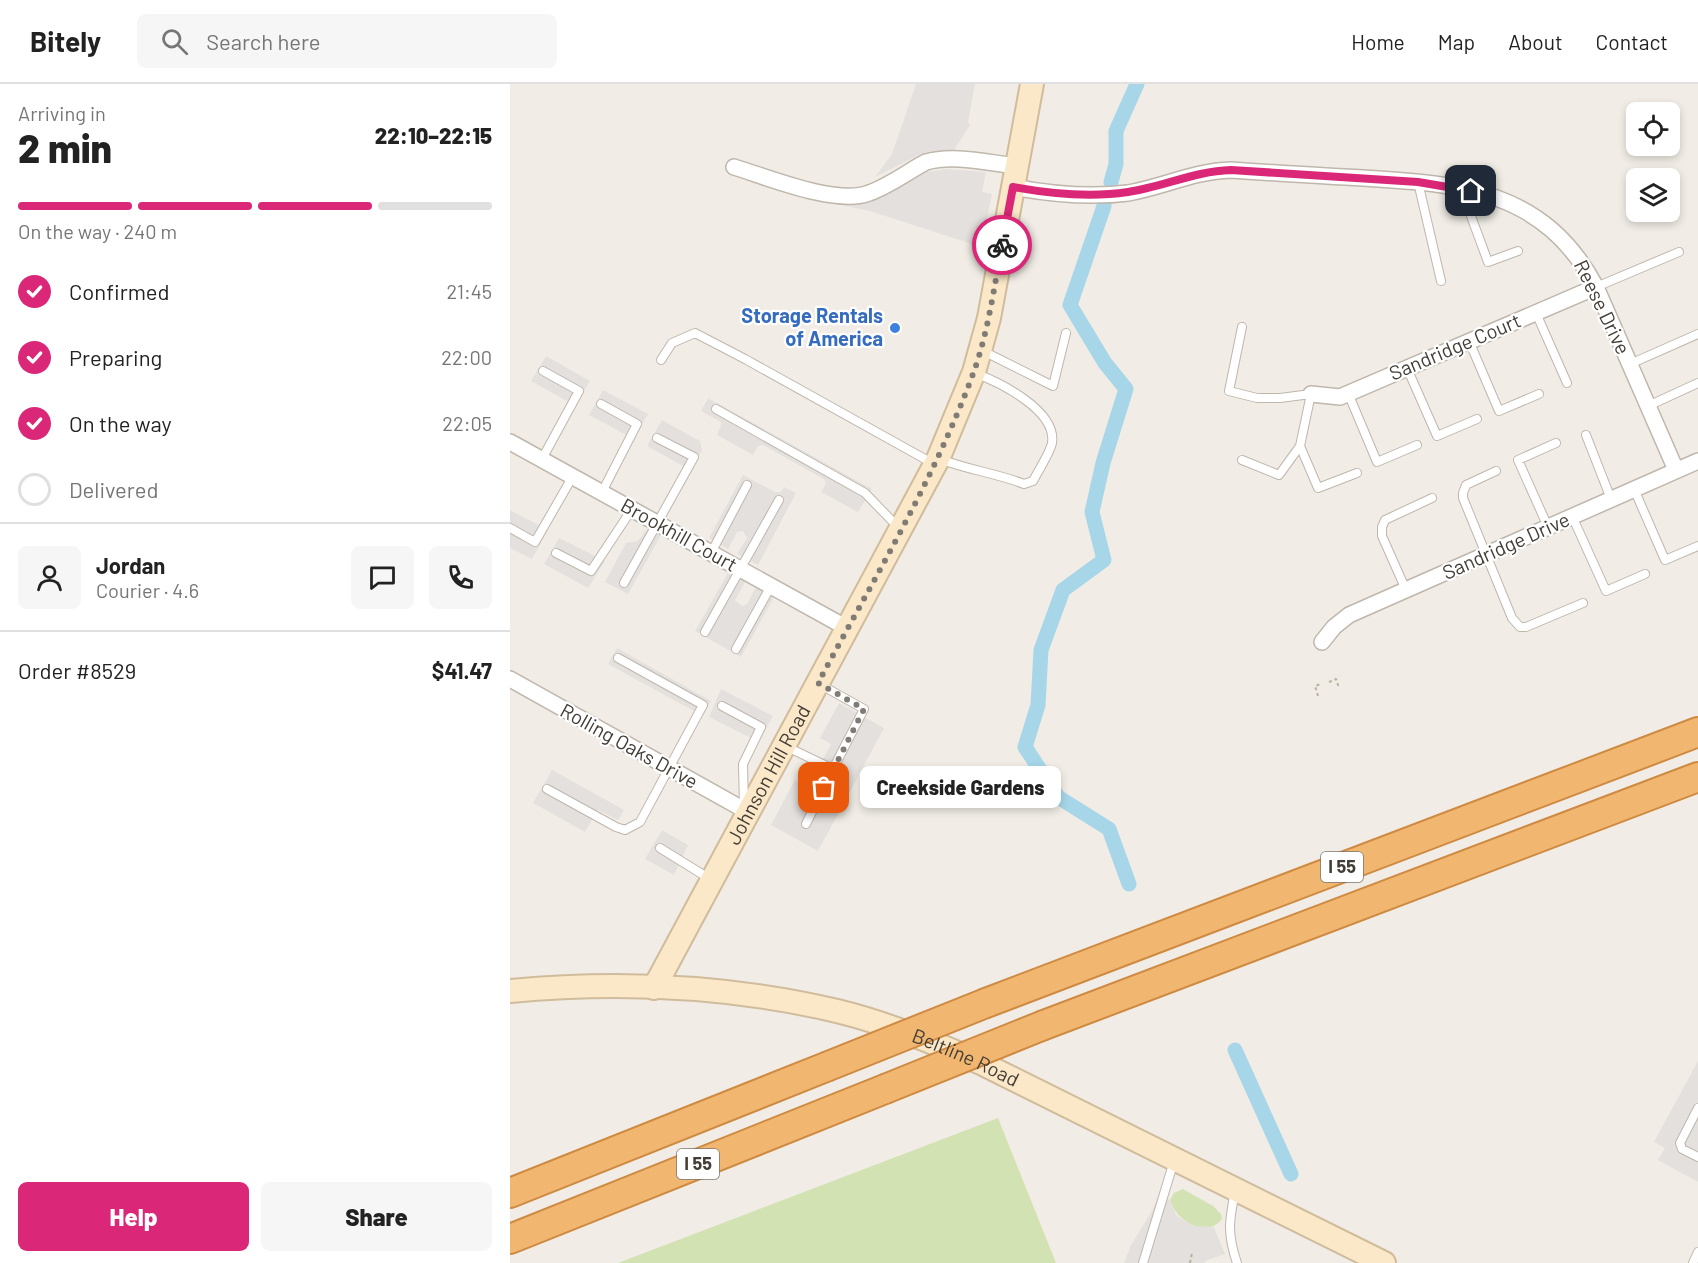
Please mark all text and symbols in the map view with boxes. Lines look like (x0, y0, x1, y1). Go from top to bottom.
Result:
search box (137, 14, 557, 68)
text: Bitely (30, 24, 101, 58)
icon: search (158, 25, 191, 58)
text: Search here (206, 28, 321, 54)
text: Home (1351, 29, 1405, 54)
text: Map (1438, 29, 1475, 54)
text: About (1508, 29, 1563, 54)
text: Contact (1596, 29, 1668, 54)
text: Arriving in (18, 101, 106, 125)
map controls (1626, 102, 1680, 222)
button: locate (1626, 102, 1680, 156)
text: 22:10–22:15 (375, 122, 492, 148)
text: 2 min (18, 124, 112, 171)
pin (1445, 165, 1496, 216)
button: layers (1626, 168, 1680, 222)
icon: home (1454, 174, 1487, 207)
courier (972, 215, 1032, 275)
text: On the way · 240 m (18, 219, 177, 243)
icon: bike (986, 229, 1019, 262)
street label: Reese Drive (1570, 255, 1636, 358)
icon: check (18, 275, 51, 308)
text: Confirmed (69, 278, 169, 304)
text: 21:45 (446, 279, 492, 303)
place label: Storage Rentals of America (741, 303, 883, 350)
street label: Sandridge Court (1385, 308, 1524, 385)
marker: Storage Rentals of America (888, 321, 902, 335)
icon: check (18, 341, 51, 374)
text: Preparing (69, 344, 162, 370)
text: 22:00 (441, 345, 492, 369)
icon: check (18, 407, 51, 440)
text: On the way (69, 410, 172, 436)
text: 22:05 (442, 411, 492, 435)
text: Delivered (69, 476, 158, 502)
street label: Brookhill Court (617, 492, 742, 576)
street label: Sandridge Drive (1438, 506, 1573, 584)
button: person (18, 546, 81, 609)
button: chat (351, 546, 414, 609)
button: phone (429, 546, 492, 609)
text: Jordan (96, 552, 165, 578)
text: Courier · 4.6 (96, 578, 199, 602)
text: Order #8529 (18, 657, 136, 683)
text: $41.47 (432, 657, 492, 683)
street label: Rolling Oaks Drive (557, 697, 702, 793)
street label: Johnson Hill Road (720, 700, 815, 848)
pin (798, 762, 849, 813)
callout: Creekside Gardens (860, 767, 1061, 809)
icon: bag (807, 771, 840, 804)
text: Creekside Gardens (876, 775, 1045, 799)
road number: I 55 (1321, 852, 1363, 882)
street label: Beltline Road (909, 1023, 1023, 1091)
road number: I 55 (677, 1149, 719, 1179)
button: Help (18, 1182, 249, 1251)
button: Share (261, 1182, 492, 1251)

